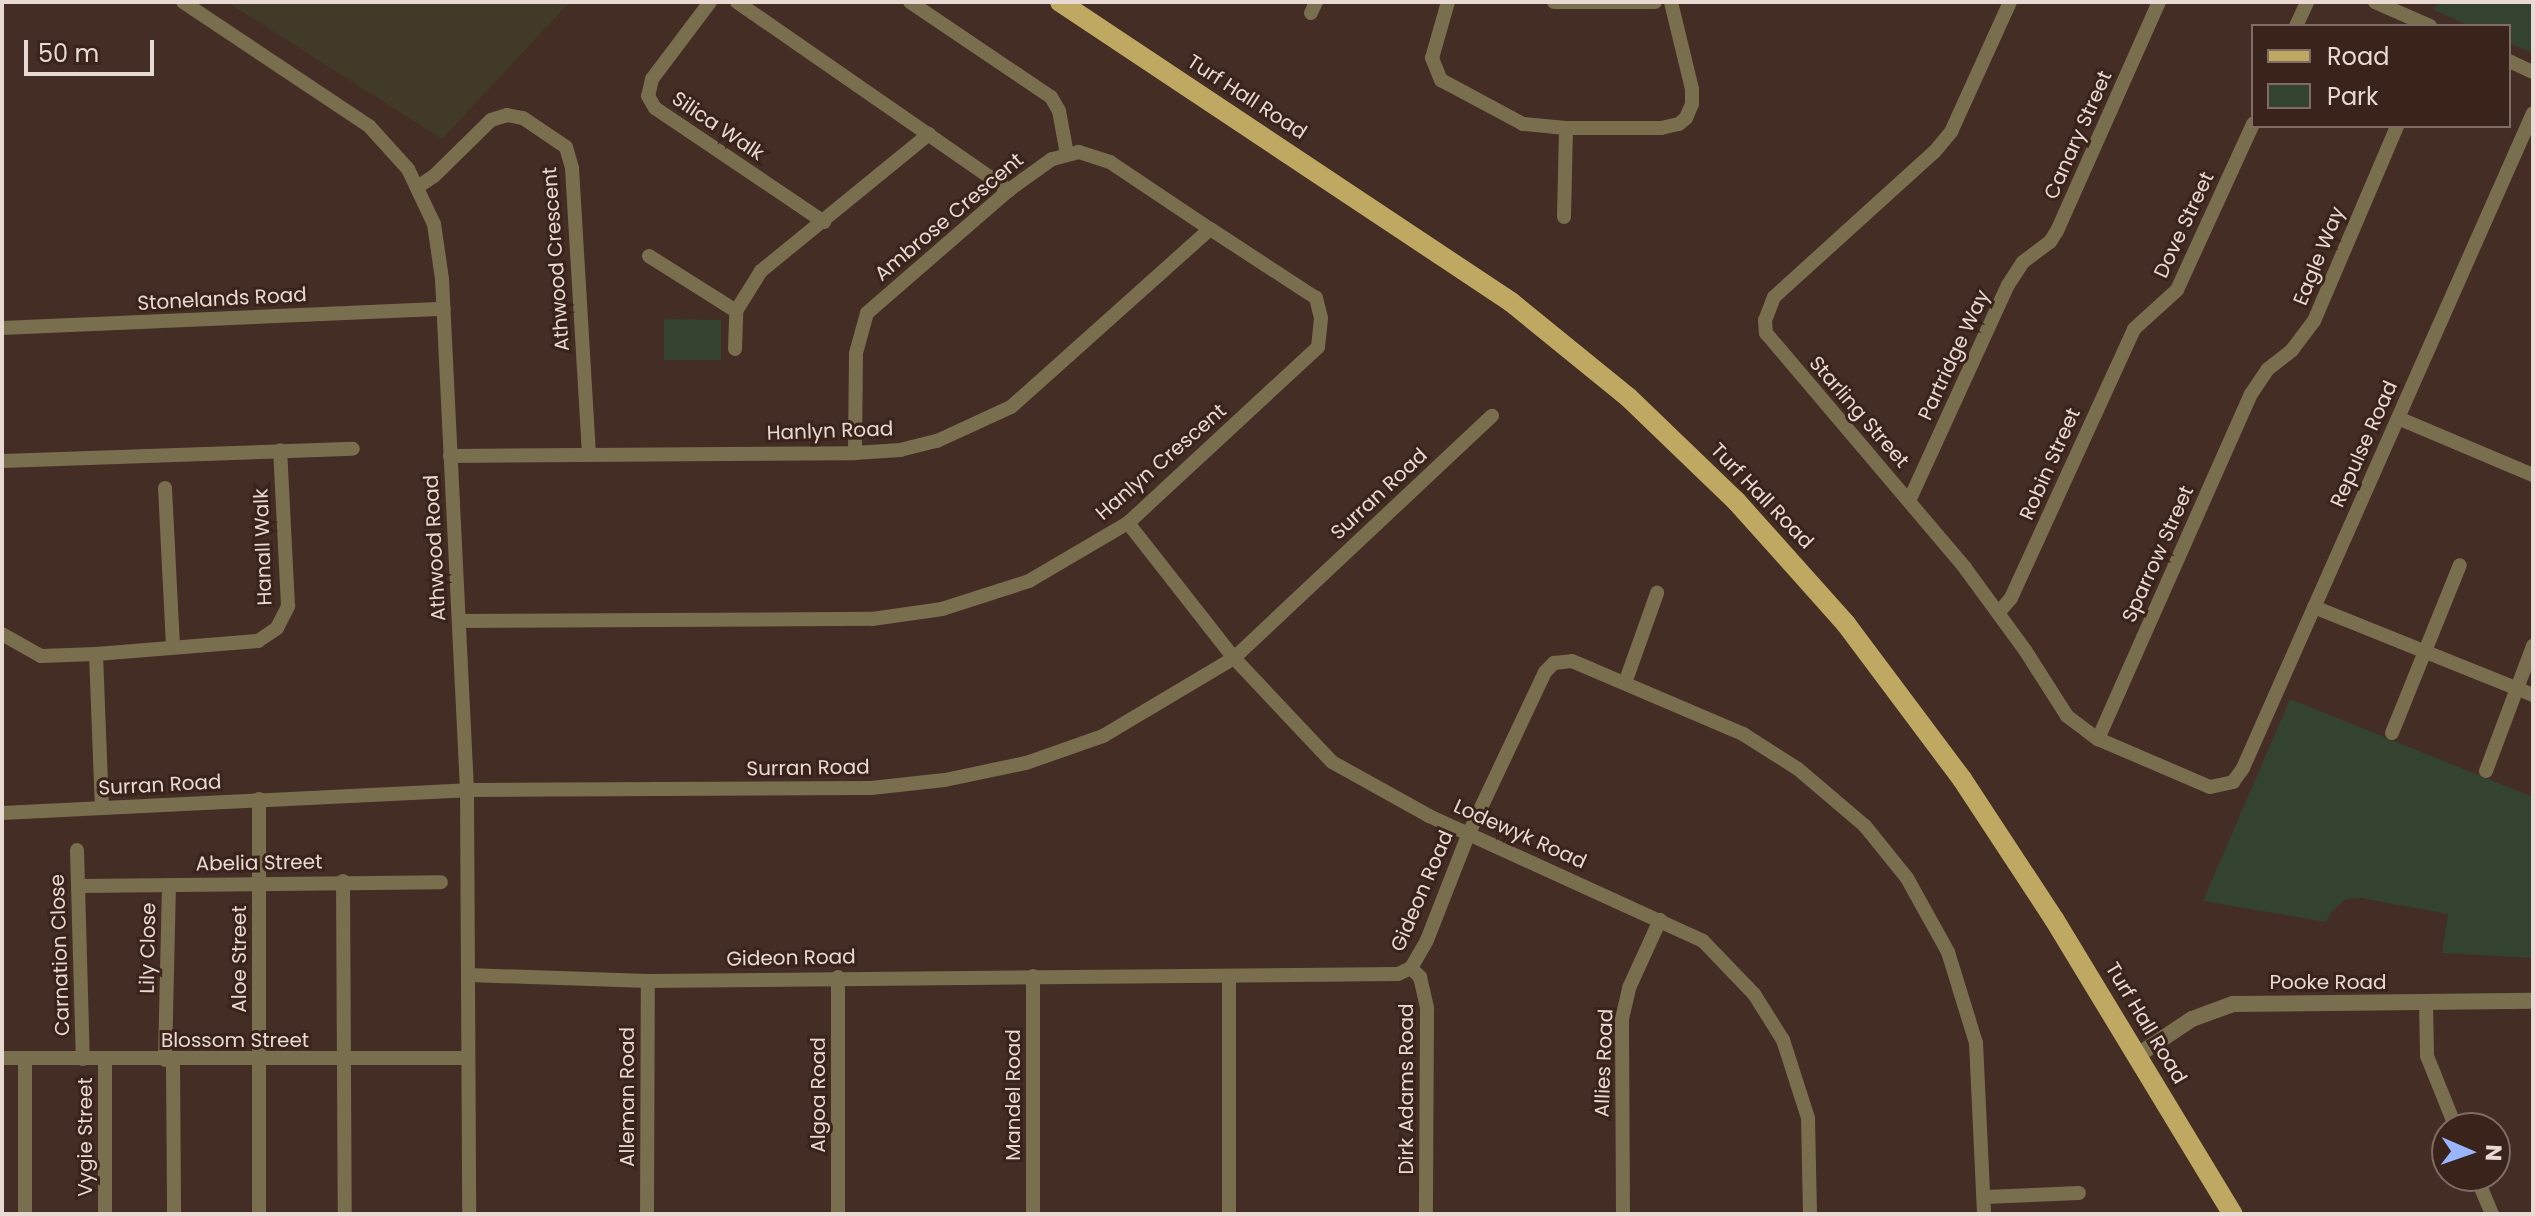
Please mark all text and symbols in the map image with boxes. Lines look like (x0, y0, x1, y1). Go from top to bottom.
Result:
scale bar (28, 24, 158, 74)
legend (2251, 24, 2511, 128)
text: 50 m (38, 37, 99, 70)
text: Road (2327, 40, 2389, 73)
street label: Turf Hall Road (1183, 49, 1311, 145)
street label: Canary Street (2039, 67, 2117, 203)
text: Park (2327, 80, 2378, 113)
street label: Silica Walk (667, 86, 769, 166)
street label: Ambrose Crescent (870, 148, 1028, 286)
street label: Athwood Crescent (538, 166, 574, 352)
street label: Dove Street (2149, 168, 2219, 282)
street label: Eagle Way (2288, 203, 2350, 309)
street label: Stonelands Road (137, 283, 307, 315)
street label: Partridge Way (1913, 286, 1995, 424)
street label: Starling Street (1804, 351, 1914, 473)
street label: Repulse Road (2325, 377, 2403, 511)
street label: Hanlyn Crescent (1091, 399, 1231, 525)
street label: Robin Street (2015, 404, 2085, 524)
street label: Hanlyn Road (766, 417, 894, 445)
street label: Turf Hall Road (1706, 438, 1818, 554)
street label: Surran Road (1326, 443, 1432, 545)
street label: Athwood Road (419, 474, 451, 622)
street label: Sparrow Street (2117, 482, 2199, 626)
street label: Hanall Walk (249, 488, 277, 606)
street label: Surran Road (746, 755, 870, 781)
street label: Surran Road (98, 770, 222, 800)
street label: Lodewyk Road (1450, 794, 1590, 874)
street label: Gideon Road (1386, 827, 1458, 955)
street label: Abelia Street (195, 850, 323, 876)
street label: Carnation Close (45, 874, 75, 1036)
street label: Lily Close (135, 902, 161, 994)
street label: Aloe Street (227, 905, 251, 1013)
street label: Gideon Road (726, 945, 856, 971)
street label: Turf Hall Road (2100, 958, 2192, 1088)
street label: Pooke Road (2269, 970, 2387, 994)
street label: Dirk Adams Road (1394, 1003, 1418, 1175)
street label: Allies Road (1590, 1008, 1618, 1118)
street label: Alleman Road (615, 1027, 639, 1167)
street label: Blossom Street (161, 1028, 309, 1052)
street label: Mandel Road (1001, 1029, 1025, 1161)
street label: Algoa Road (806, 1037, 830, 1153)
street label: Vygie Street (73, 1077, 97, 1197)
north arrow (2431, 1112, 2511, 1192)
text: N (2478, 1144, 2509, 1162)

